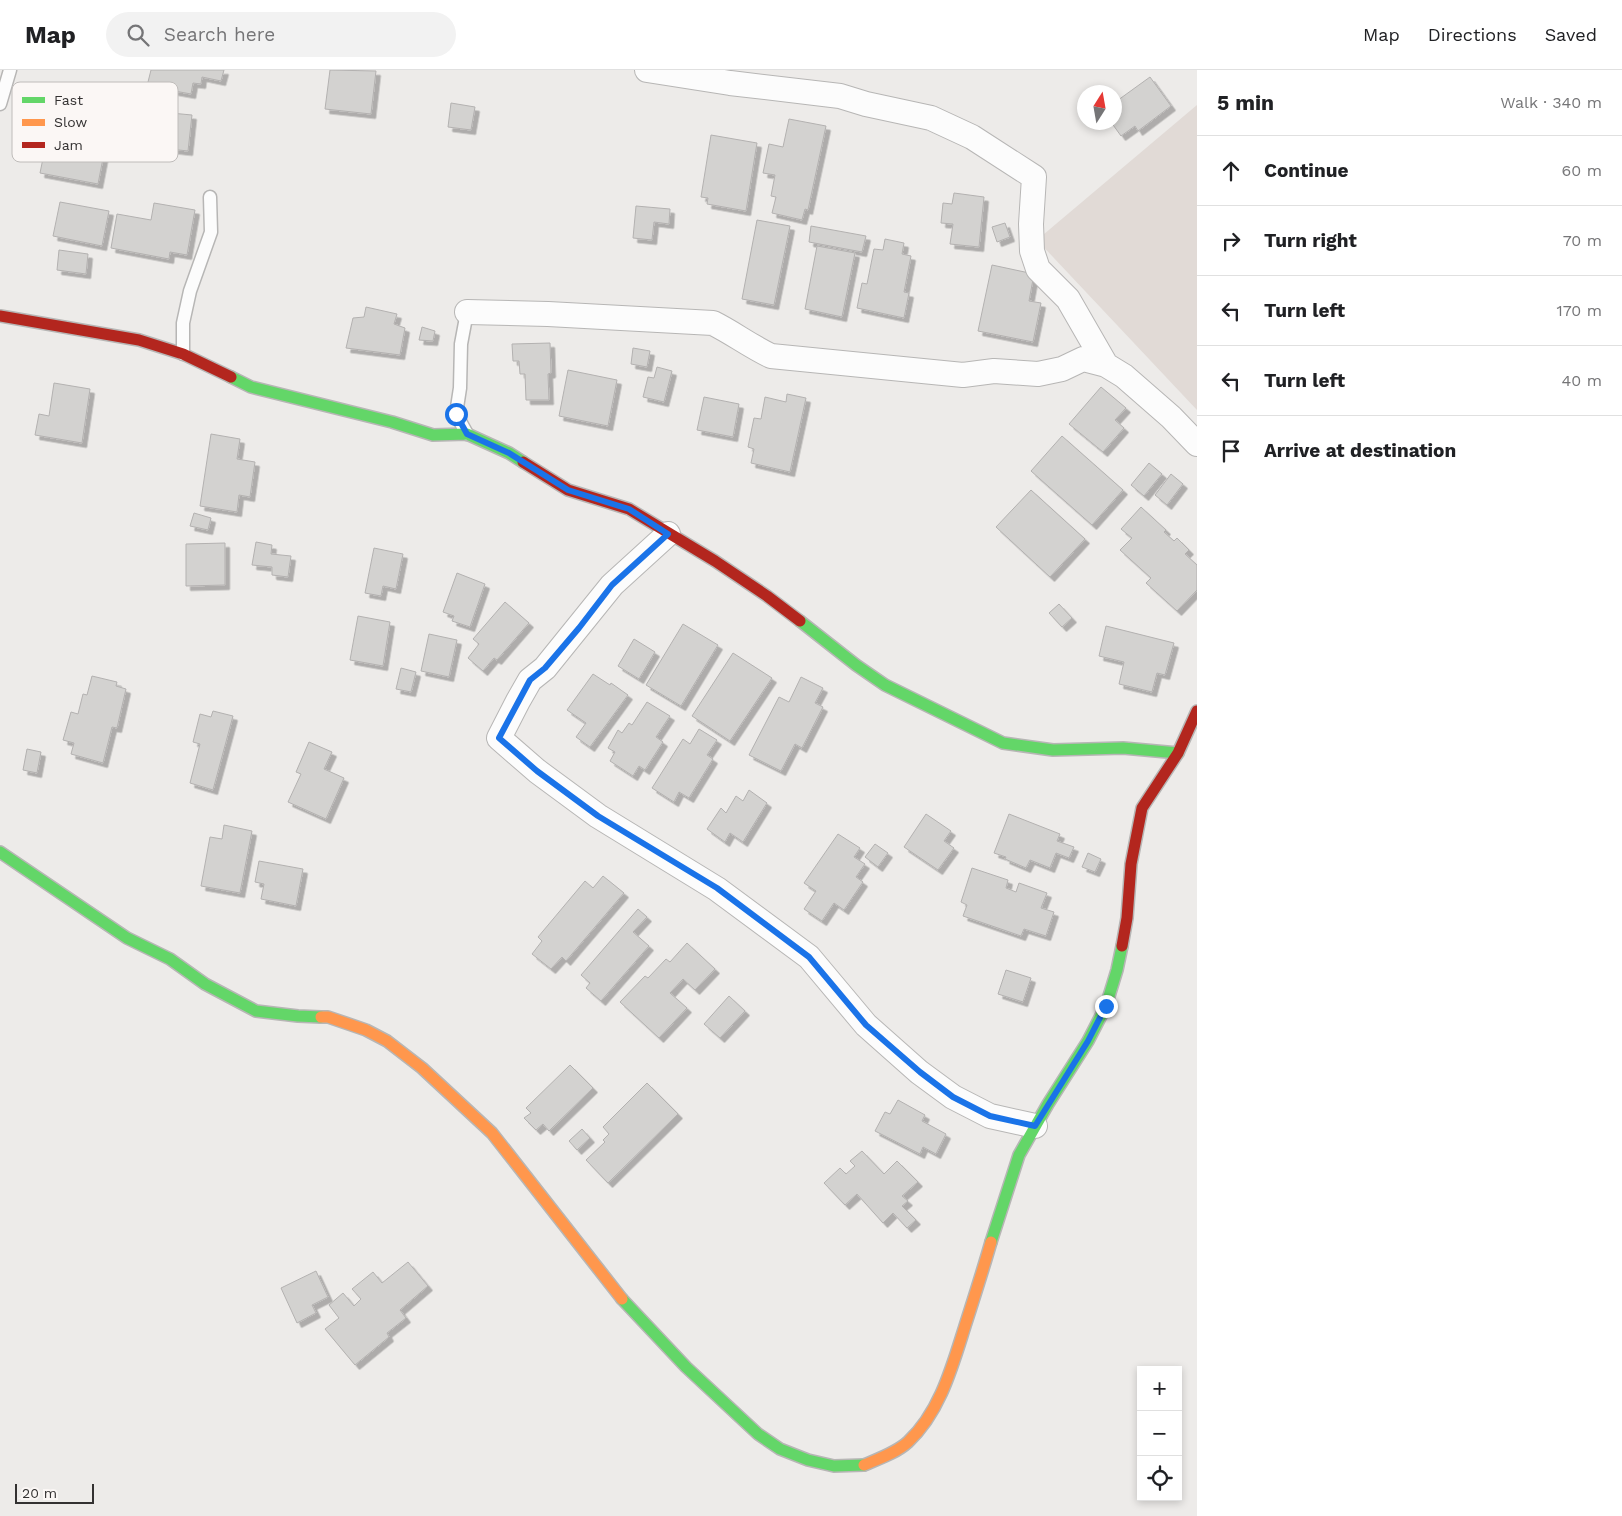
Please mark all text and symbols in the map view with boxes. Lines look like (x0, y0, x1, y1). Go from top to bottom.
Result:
search box (106, 12, 456, 57)
text: Map (25, 21, 76, 49)
icon: search (124, 21, 152, 49)
text: Search here (164, 23, 275, 46)
text: Map (1363, 24, 1400, 45)
text: Directions (1428, 24, 1517, 45)
text: Saved (1545, 24, 1597, 45)
legend (12, 82, 178, 162)
north arrow (1077, 85, 1122, 130)
text: 5 min (1217, 90, 1274, 115)
text: Fast (54, 92, 83, 108)
text: Walk · 340 m (1500, 93, 1602, 112)
text: Slow (54, 114, 87, 130)
text: Jam (54, 137, 83, 153)
icon: ahead (1217, 157, 1245, 185)
text: Continue (1264, 159, 1348, 182)
text: 60 m (1562, 161, 1602, 180)
icon: right (1217, 227, 1245, 255)
text: Turn right (1264, 229, 1357, 252)
text: 70 m (1563, 231, 1602, 250)
icon: left (1217, 297, 1245, 325)
text: Turn left (1264, 299, 1345, 322)
text: 170 m (1556, 301, 1602, 320)
icon: left (1217, 367, 1245, 395)
text: Turn left (1264, 369, 1345, 392)
text: 40 m (1562, 371, 1602, 390)
route start (445, 403, 468, 426)
icon: arrive (1217, 437, 1245, 465)
text: Arrive at destination (1264, 439, 1456, 462)
route end (1095, 995, 1118, 1018)
map controls (1137, 1366, 1182, 1501)
button: + (1137, 1366, 1182, 1411)
button: − (1137, 1411, 1182, 1456)
button: locate (1137, 1456, 1182, 1501)
scale bar (15, 1481, 94, 1504)
text: 20 m (22, 1485, 57, 1501)

